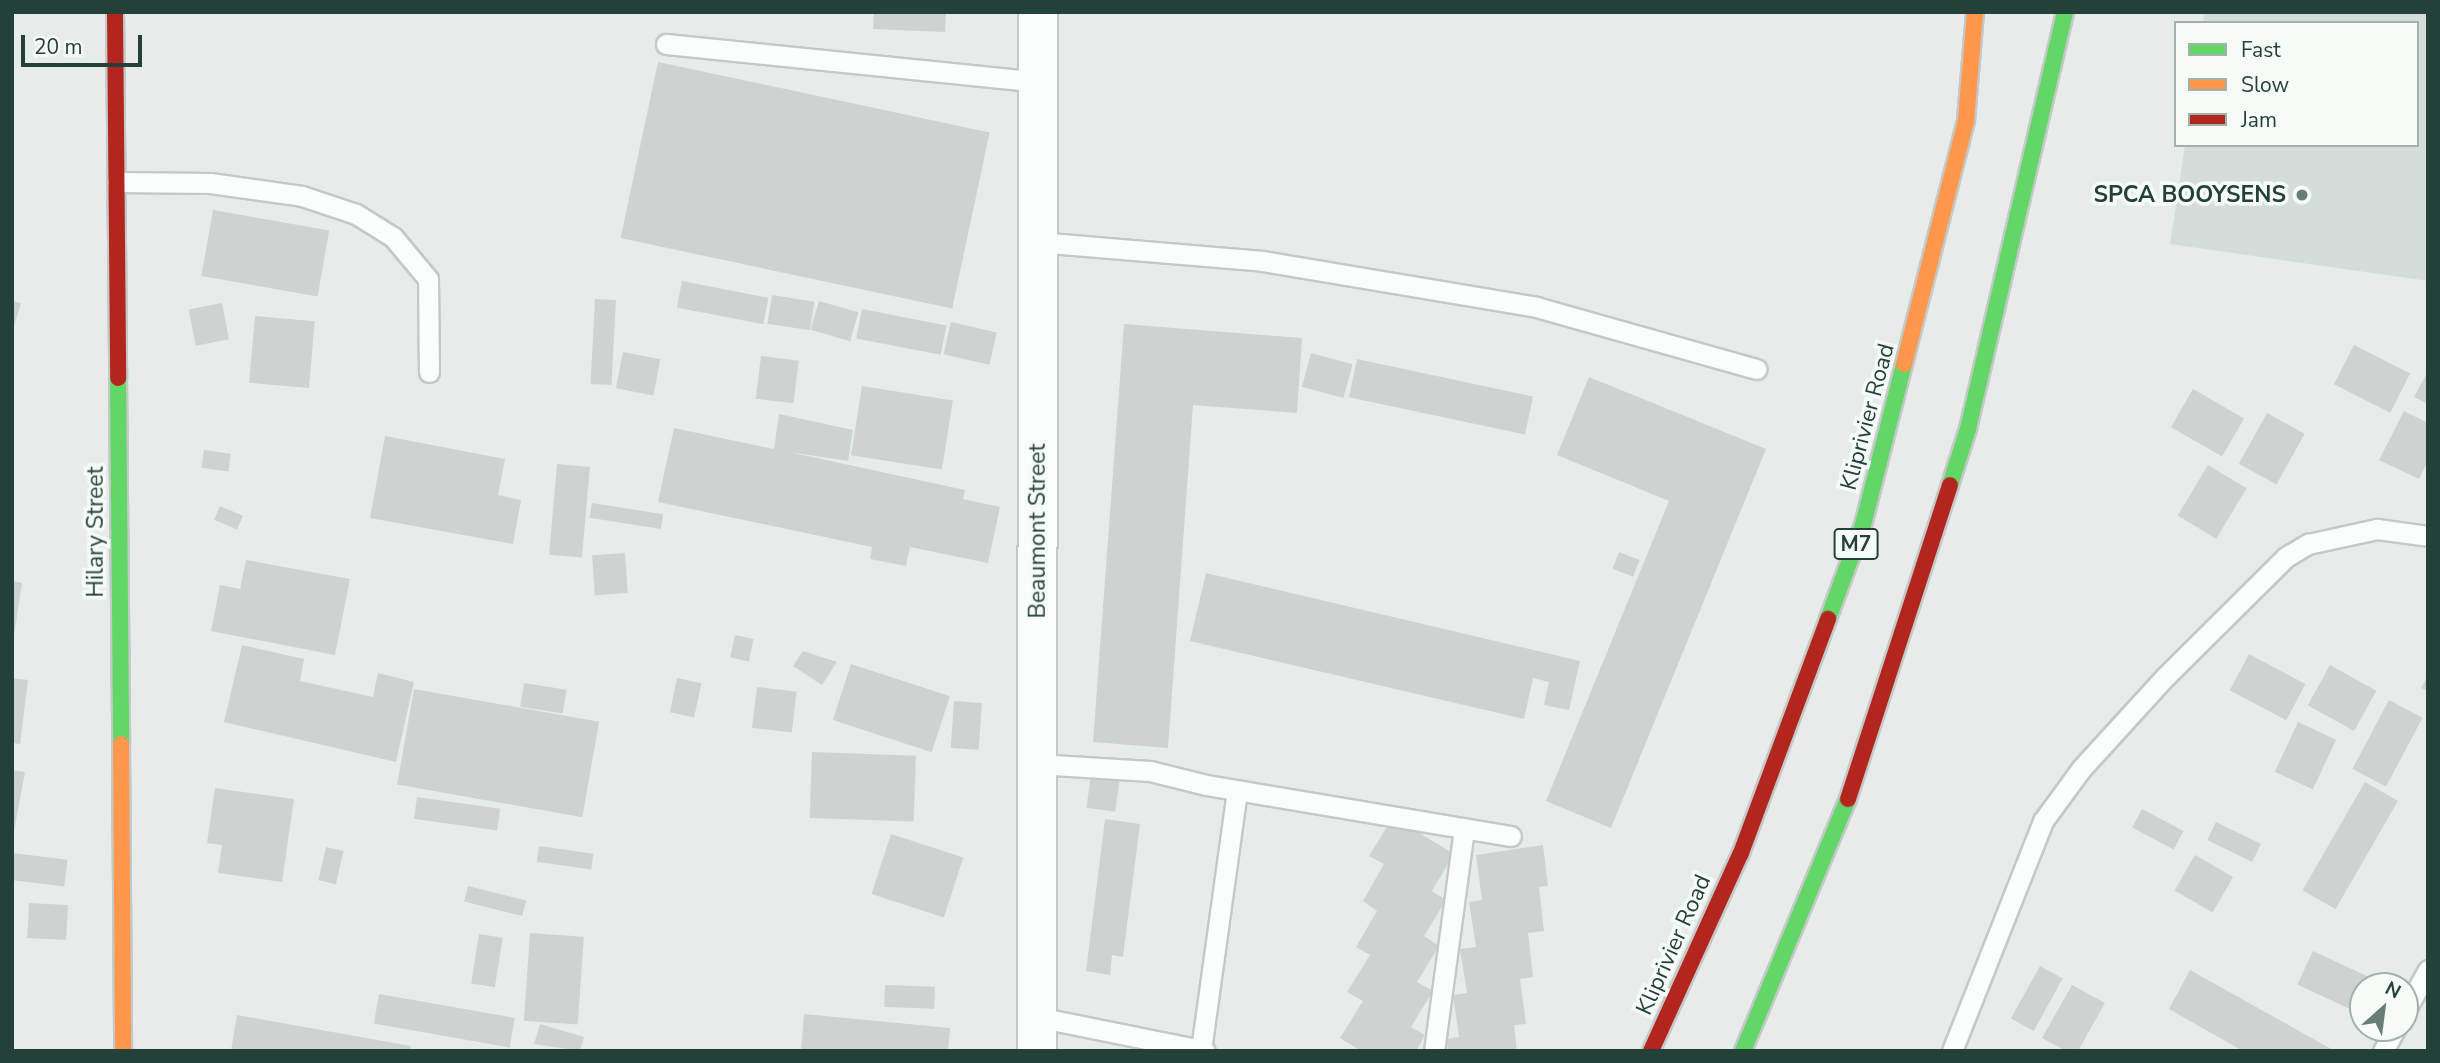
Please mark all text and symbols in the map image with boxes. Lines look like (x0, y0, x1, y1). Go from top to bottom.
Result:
scale bar (24, 21, 145, 65)
legend (2174, 21, 2419, 147)
text: 20 m (34, 33, 83, 61)
text: Fast (2241, 36, 2281, 64)
text: Slow (2241, 71, 2289, 99)
text: Jam (2241, 106, 2277, 134)
place label: SPCA BOOYSENS (2093, 181, 2286, 209)
marker: SPCA BOOYSENS (2292, 185, 2312, 205)
street label: Kliprivier Road (1835, 341, 1901, 493)
street label: Beaumont Street (1024, 443, 1052, 619)
street label: Hilary Street (82, 466, 110, 598)
road number: M7 (1833, 526, 1879, 562)
street label: Kliprivier Road (1631, 871, 1717, 1019)
north arrow (2349, 972, 2419, 1042)
text: N (2381, 975, 2405, 1005)

